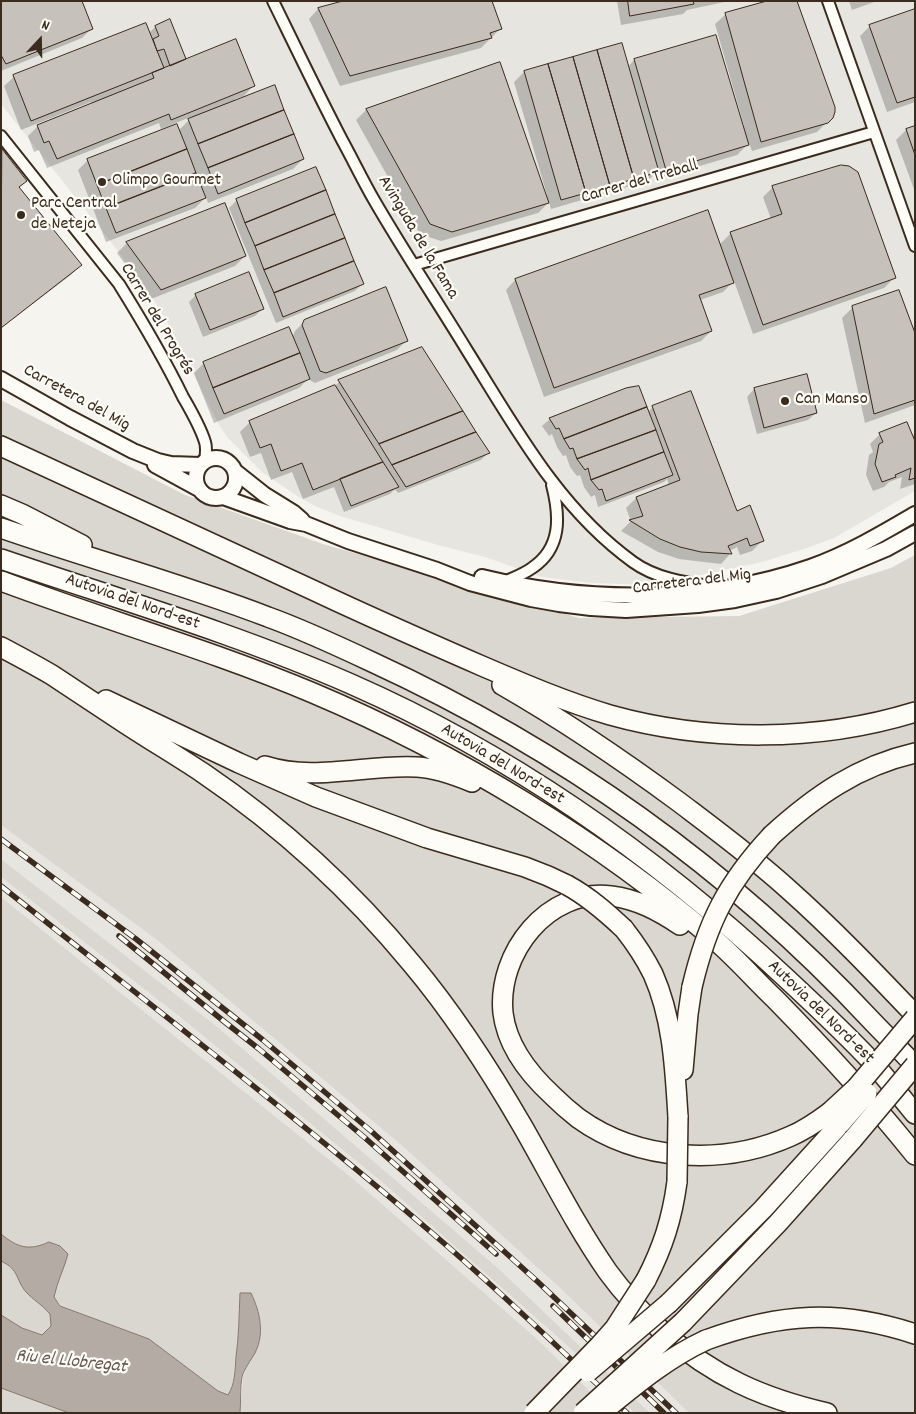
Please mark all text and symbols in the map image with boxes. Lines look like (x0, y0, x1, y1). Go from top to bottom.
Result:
north arrow (15, 15, 65, 65)
text: N (39, 15, 52, 37)
street label: Carrer del Treball (579, 156, 701, 210)
place label: Olimpo Gourmet (112, 171, 221, 193)
street label: Avinguda de la Fama (372, 172, 462, 304)
marker: Olimpo Gourmet (96, 176, 108, 188)
place label: Parc Central de Neteja (31, 194, 117, 236)
marker: Parc Central de Neteja (15, 209, 27, 221)
street label: Carrer del Progrés (114, 260, 198, 380)
street label: Carretera del Mig (19, 361, 133, 437)
place label: Can Manso (795, 390, 868, 412)
marker: Can Manso (779, 395, 791, 407)
street label: Carretera del Mig (632, 565, 752, 601)
street label: Autovia del Nord-est (62, 570, 202, 636)
street label: Autovia del Nord-est (436, 720, 568, 810)
street label: Autovia del Nord-est (762, 956, 878, 1070)
water label: Riu el Llobregat (15, 1346, 127, 1380)

